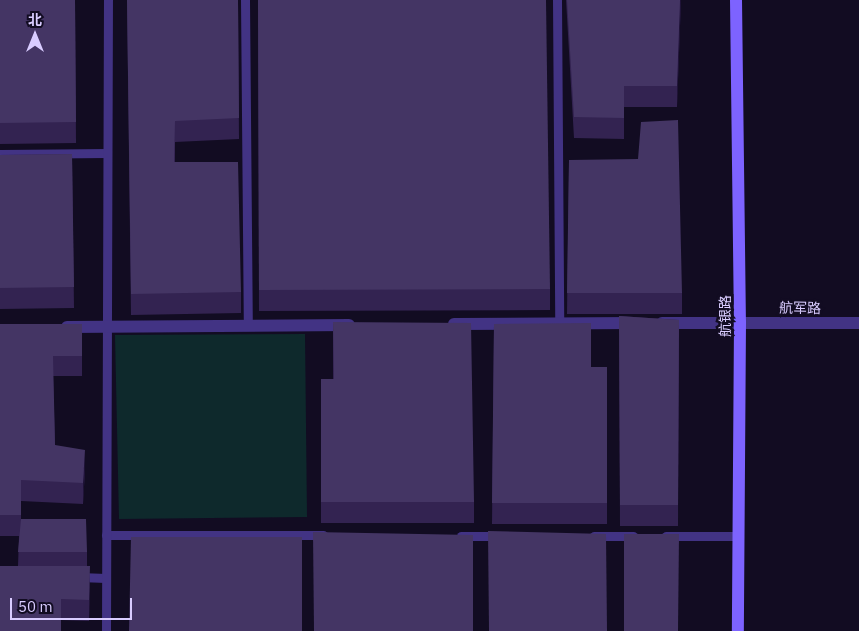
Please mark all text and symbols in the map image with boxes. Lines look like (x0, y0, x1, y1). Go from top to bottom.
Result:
north arrow (10, 10, 60, 60)
text: 北 (28, 11, 42, 29)
street label: 航银路 (717, 295, 733, 337)
street label: 航军路 (779, 299, 821, 317)
scale bar (12, 588, 135, 620)
text: 50 m (18, 597, 53, 616)

